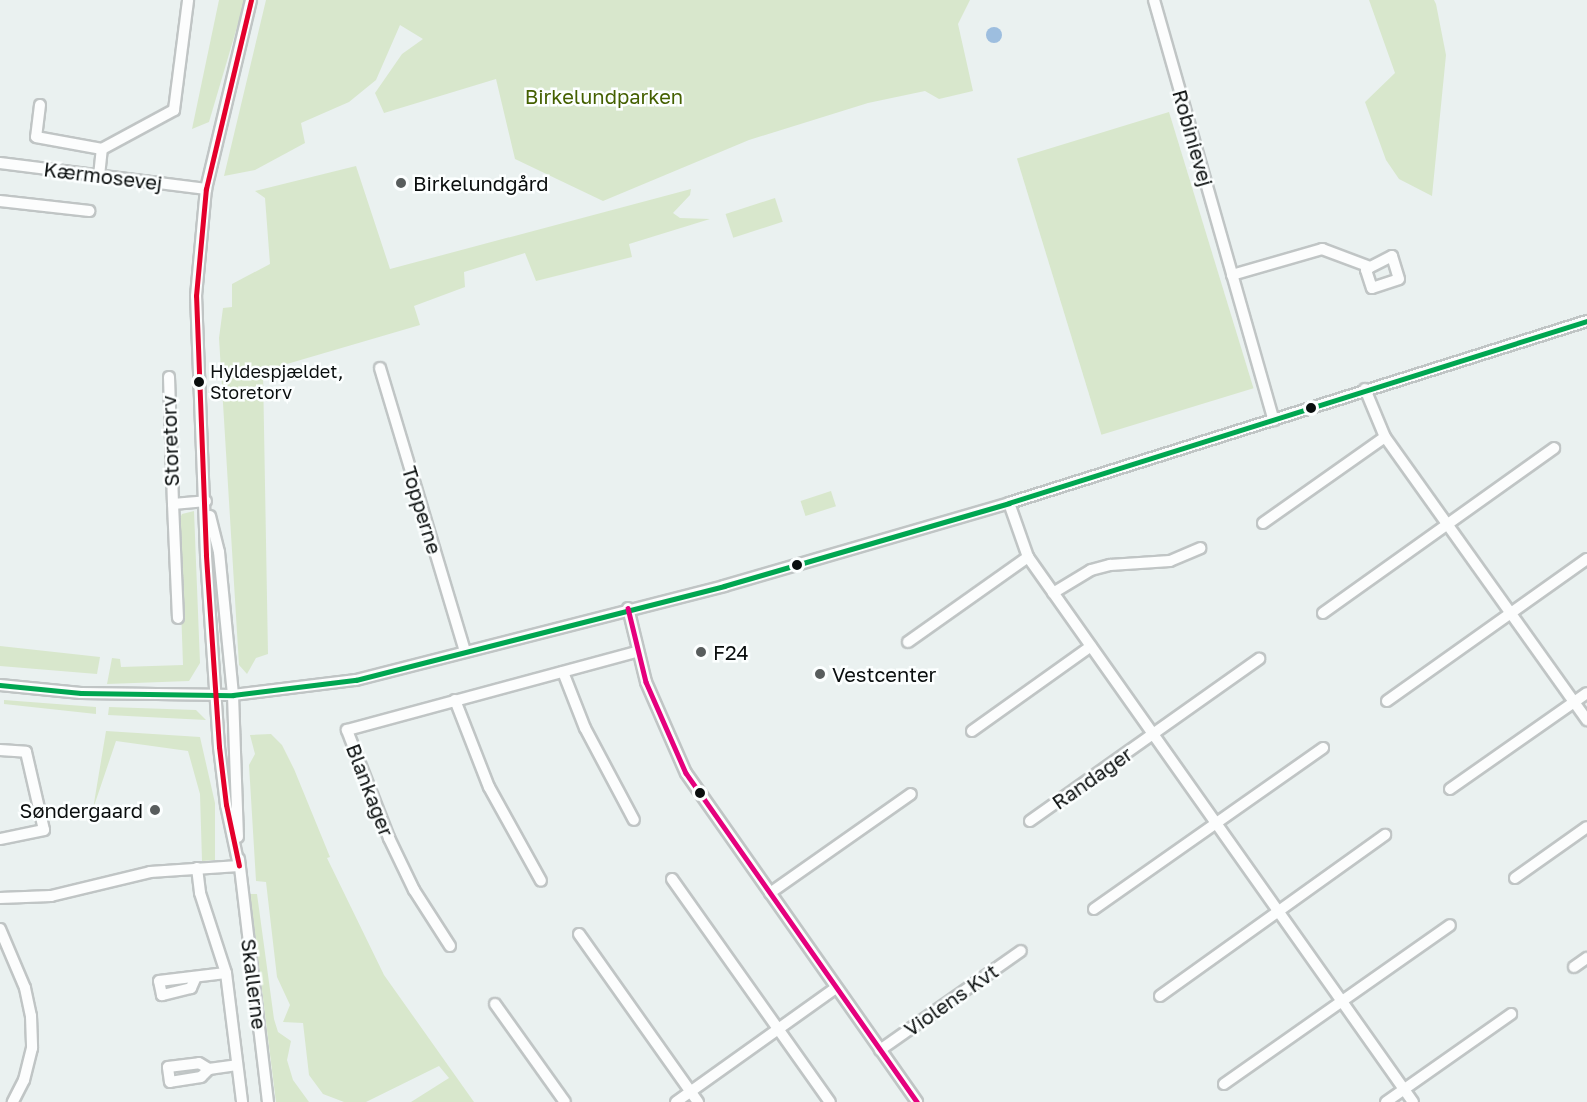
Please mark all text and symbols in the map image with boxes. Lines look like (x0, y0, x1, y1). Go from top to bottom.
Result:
park label: Birkelundparken (525, 84, 683, 108)
street label: Robinievej (1168, 87, 1218, 189)
street label: Kærmosevej (42, 157, 164, 195)
place label: Birkelundgård (413, 171, 549, 195)
marker: Birkelundgård (394, 176, 408, 190)
place label: Hyldespjældet, Storetorv (210, 361, 343, 404)
marker: Hyldespjældet, Storetorv (193, 376, 205, 388)
street label: Storetorv (156, 395, 184, 487)
unlabelled marker (1305, 402, 1317, 414)
street label: Topperne (397, 463, 447, 557)
unlabelled marker (791, 559, 803, 571)
place label: F24 (713, 640, 749, 664)
marker: F24 (694, 645, 708, 659)
place label: Vestcenter (832, 662, 936, 686)
marker: Vestcenter (813, 667, 827, 681)
street label: Blankager (341, 740, 399, 840)
street label: Randager (1047, 742, 1137, 814)
unlabelled marker (694, 787, 706, 799)
place label: Søndergaard (20, 798, 143, 822)
marker: Søndergaard (148, 803, 162, 817)
street label: Skallerne (237, 937, 271, 1031)
street label: Violens Kvt (899, 959, 1003, 1041)

